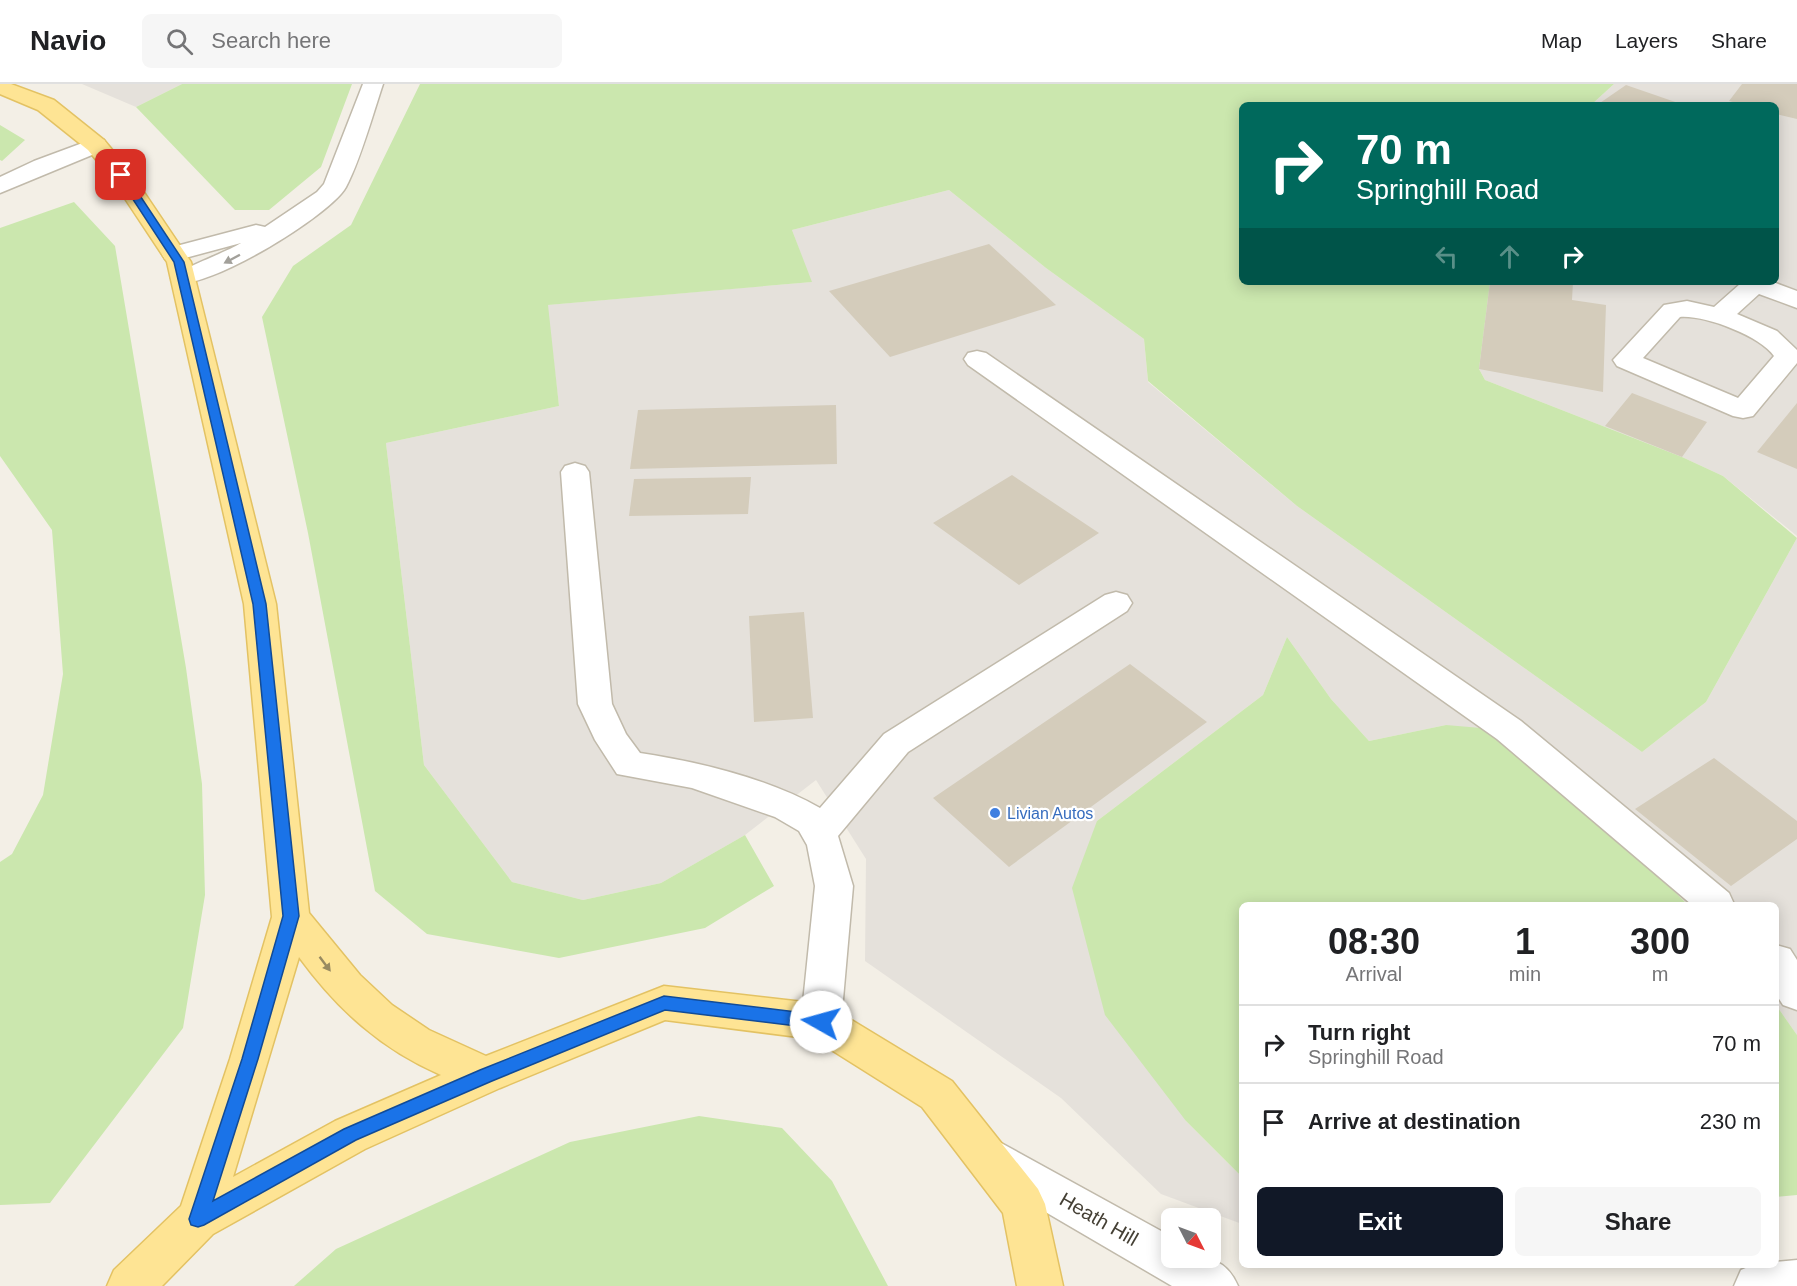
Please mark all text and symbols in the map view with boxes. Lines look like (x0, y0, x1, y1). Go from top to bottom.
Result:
search box (142, 14, 562, 68)
text: Navio (30, 25, 106, 56)
icon: search (163, 25, 196, 58)
text: Search here (211, 28, 331, 53)
text: Map (1541, 29, 1582, 52)
text: Layers (1615, 29, 1678, 52)
text: Share (1711, 29, 1767, 52)
icon: right (1257, 126, 1335, 204)
text: 70 m (1356, 126, 1452, 173)
pin (95, 149, 146, 200)
icon: arrive (104, 158, 137, 191)
text: Springhill Road (1356, 175, 1539, 205)
icon: left (1430, 240, 1463, 273)
icon: ahead (1493, 240, 1526, 273)
icon: right (1556, 240, 1589, 273)
one-way arrow (223, 254, 240, 264)
place label: Livian Autos (1007, 805, 1093, 822)
marker: Livian Autos (988, 806, 1002, 820)
text: 08:30 (1328, 921, 1420, 962)
text: 1 (1515, 921, 1535, 962)
text: 300 (1630, 921, 1690, 962)
one-way arrow (319, 955, 331, 971)
text: Arrival (1346, 963, 1402, 985)
text: min (1509, 963, 1541, 985)
text: m (1652, 963, 1668, 985)
position arrow (789, 990, 853, 1054)
text: Turn right (1308, 1020, 1410, 1045)
icon: right (1257, 1028, 1290, 1061)
text: 70 m (1712, 1031, 1761, 1056)
text: Springhill Road (1308, 1046, 1444, 1068)
icon: arrive (1257, 1106, 1290, 1139)
text: Arrive at destination (1308, 1109, 1521, 1134)
text: 230 m (1700, 1109, 1761, 1134)
button: Exit (1257, 1187, 1503, 1256)
button: Share (1515, 1187, 1761, 1256)
street label: Heath Hill (1056, 1188, 1142, 1250)
north arrow (1161, 1208, 1221, 1268)
map controls (1161, 1208, 1221, 1268)

